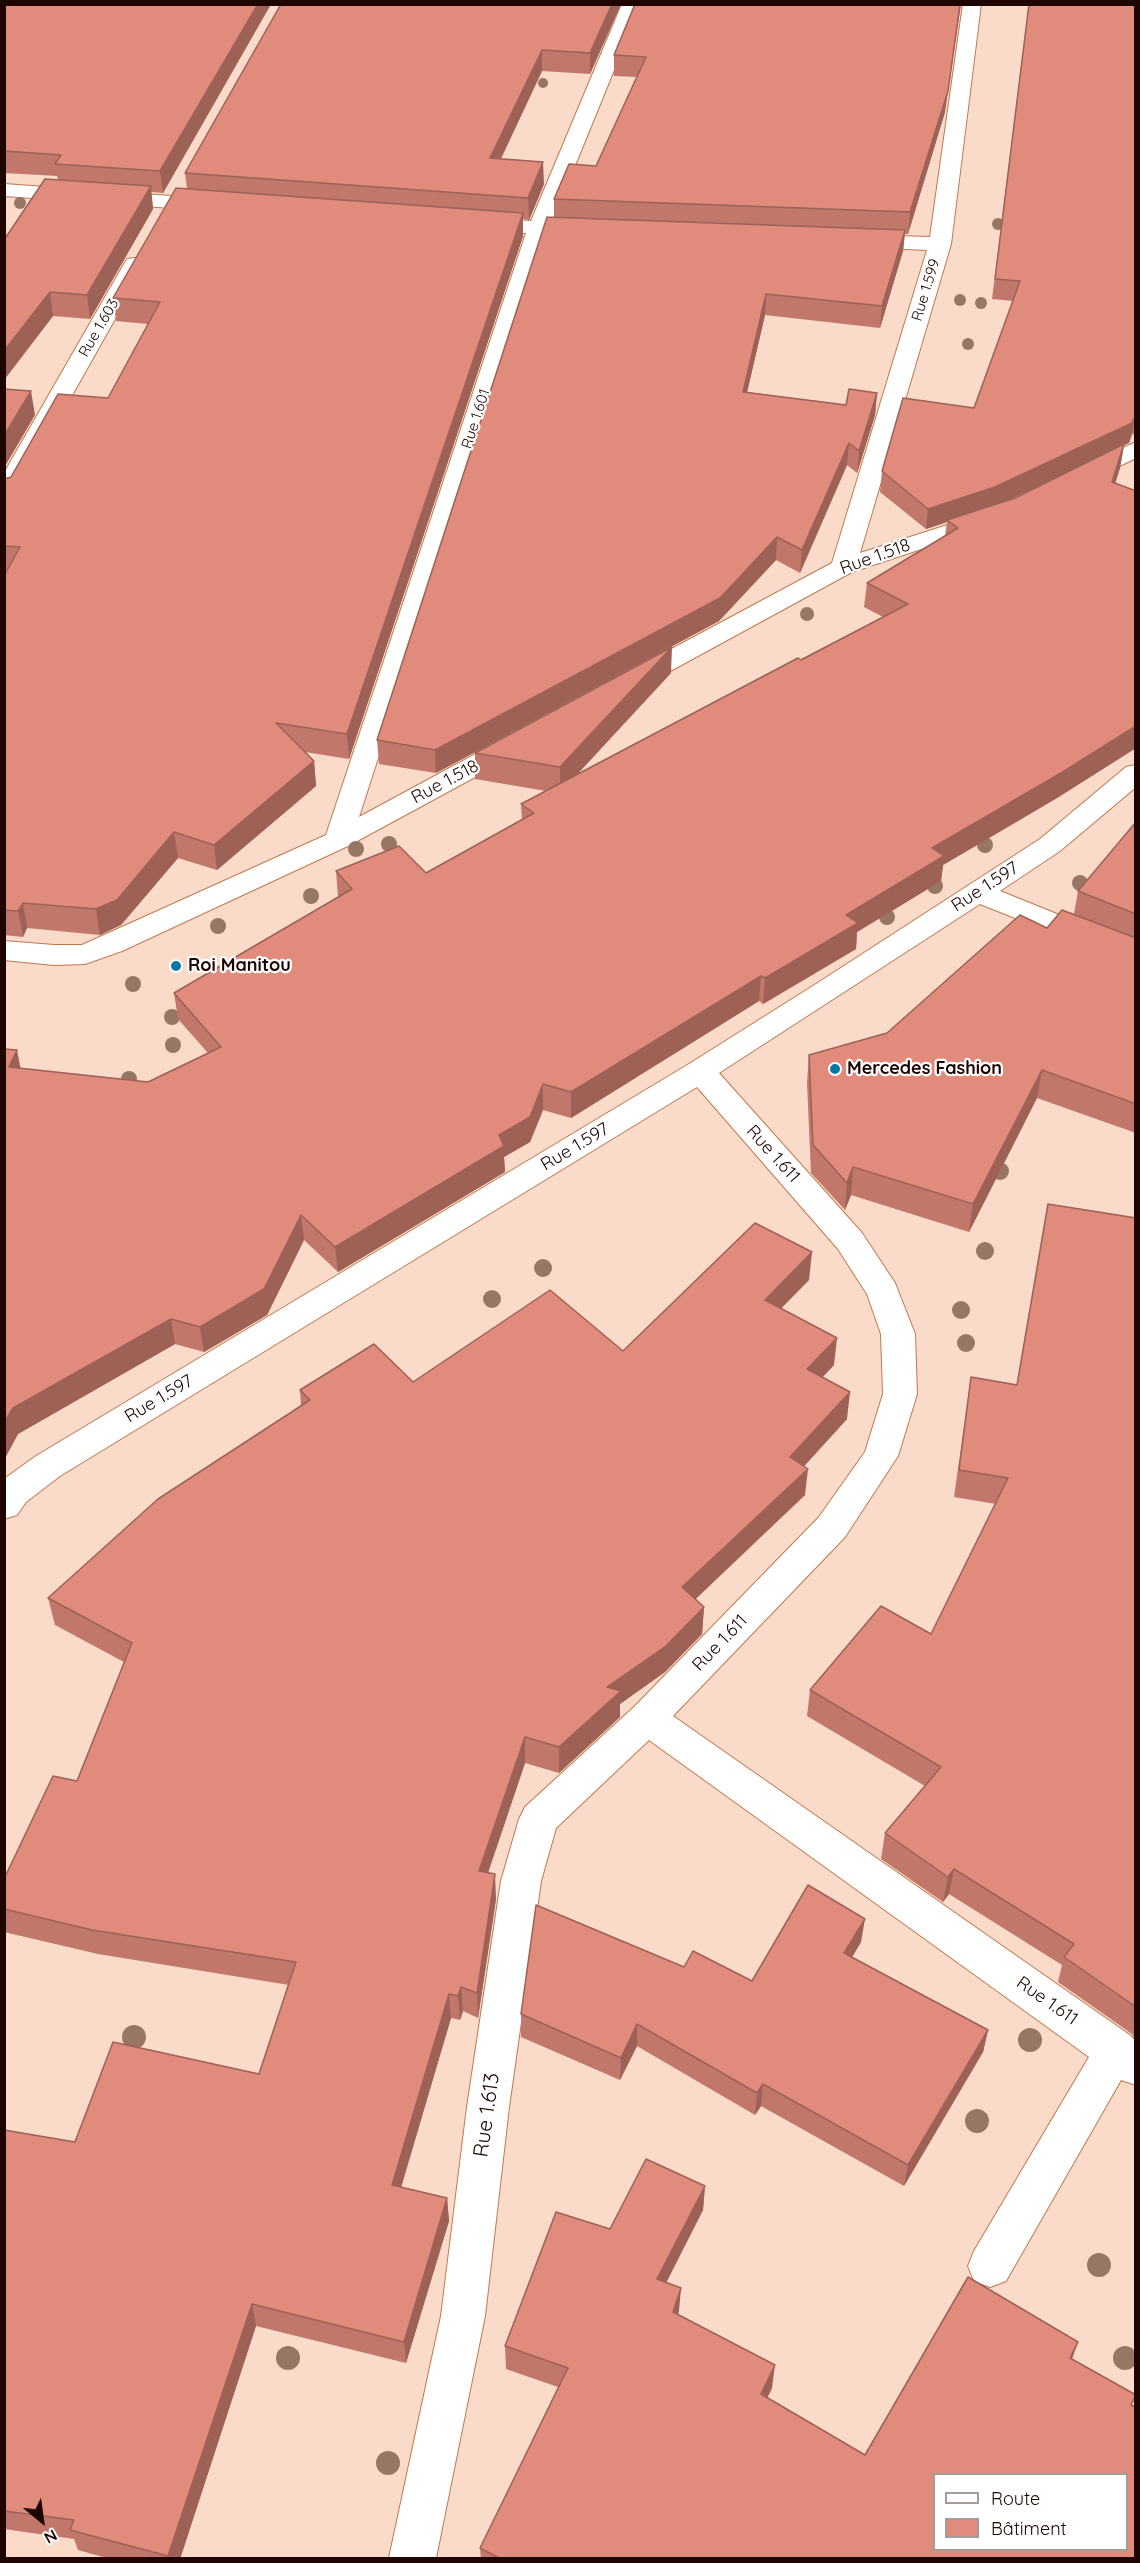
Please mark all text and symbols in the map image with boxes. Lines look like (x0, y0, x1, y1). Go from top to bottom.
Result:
street label: Rue 1.599 (908, 257, 944, 323)
street label: Rue 1.603 (75, 296, 123, 360)
street label: Rue 1.601 (458, 387, 494, 451)
street label: Rue 1.518 (837, 534, 913, 580)
street label: Rue 1.518 (408, 755, 482, 809)
street label: Rue 1.597 (947, 857, 1023, 917)
place label: Roi Manitou (188, 955, 291, 977)
marker: Roi Manitou (169, 959, 183, 973)
place label: Mercedes Fashion (847, 1058, 1002, 1080)
marker: Mercedes Fashion (828, 1062, 842, 1076)
street label: Rue 1.597 (537, 1118, 613, 1176)
street label: Rue 1.611 (742, 1121, 804, 1187)
street label: Rue 1.597 (121, 1370, 197, 1428)
street label: Rue 1.611 (688, 1610, 752, 1676)
street label: Rue 1.611 (1012, 1972, 1082, 2030)
street label: Rue 1.613 (469, 2071, 505, 2159)
legend (933, 2473, 1128, 2551)
text: Route (991, 2487, 1040, 2510)
north arrow (12, 2491, 72, 2551)
text: Bâtiment (991, 2517, 1067, 2540)
text: N (41, 2525, 61, 2548)

